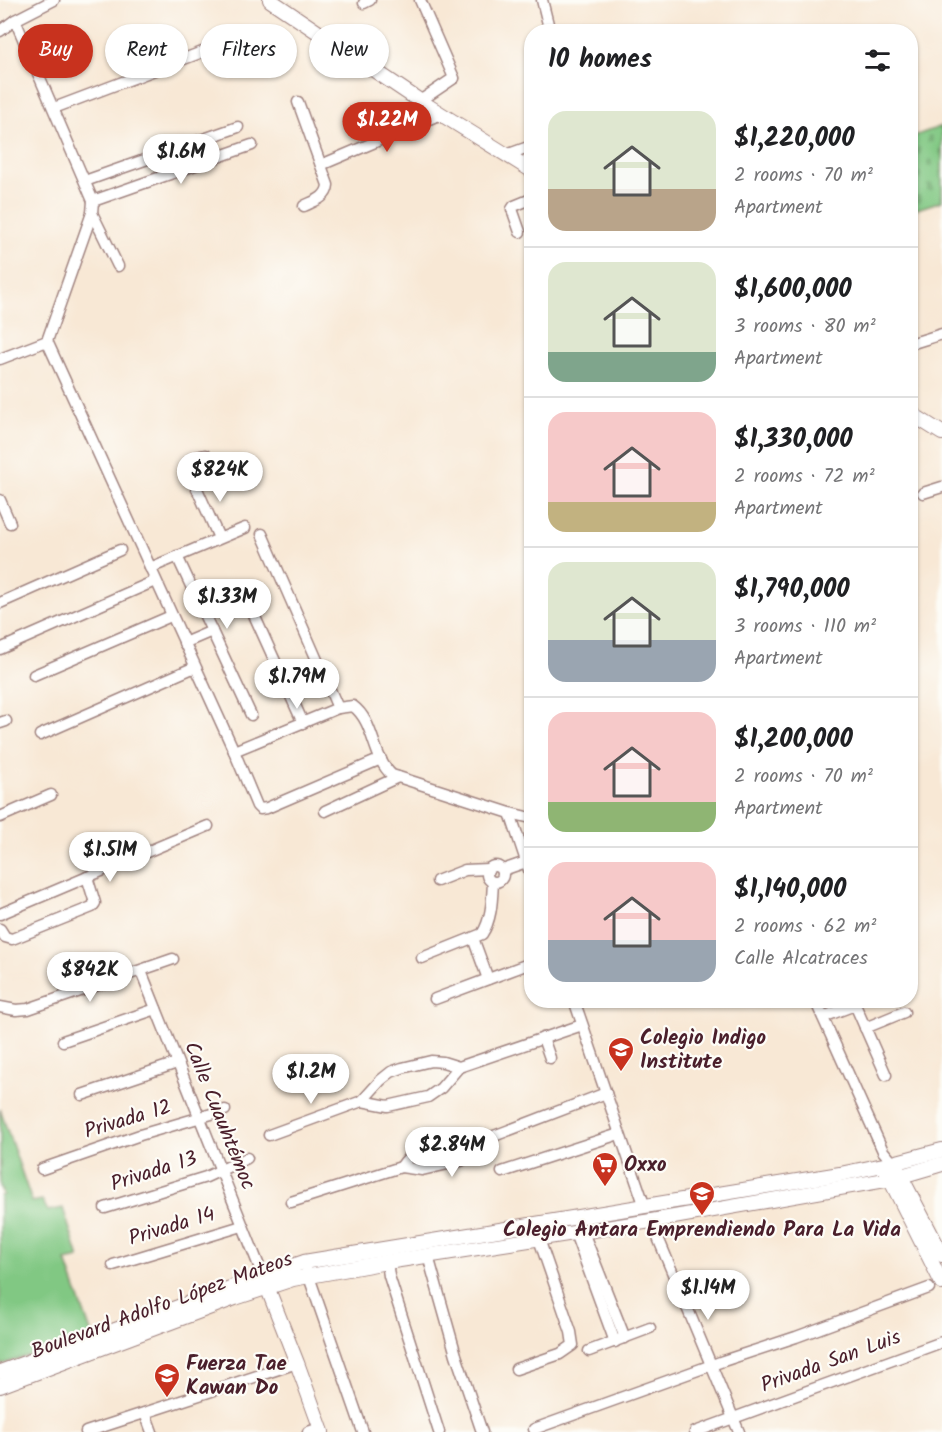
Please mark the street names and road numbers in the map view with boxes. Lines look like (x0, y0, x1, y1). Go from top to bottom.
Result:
street label: Calle Cuauhtémoc (174, 1037, 264, 1195)
street label: Privada 12 (80, 1091, 176, 1149)
street label: Privada 13 (106, 1142, 202, 1202)
street label: Privada 14 (125, 1198, 219, 1256)
street label: Boulevard Adolfo López Mateos (26, 1243, 298, 1369)
street label: Privada San Luis (756, 1321, 906, 1403)

